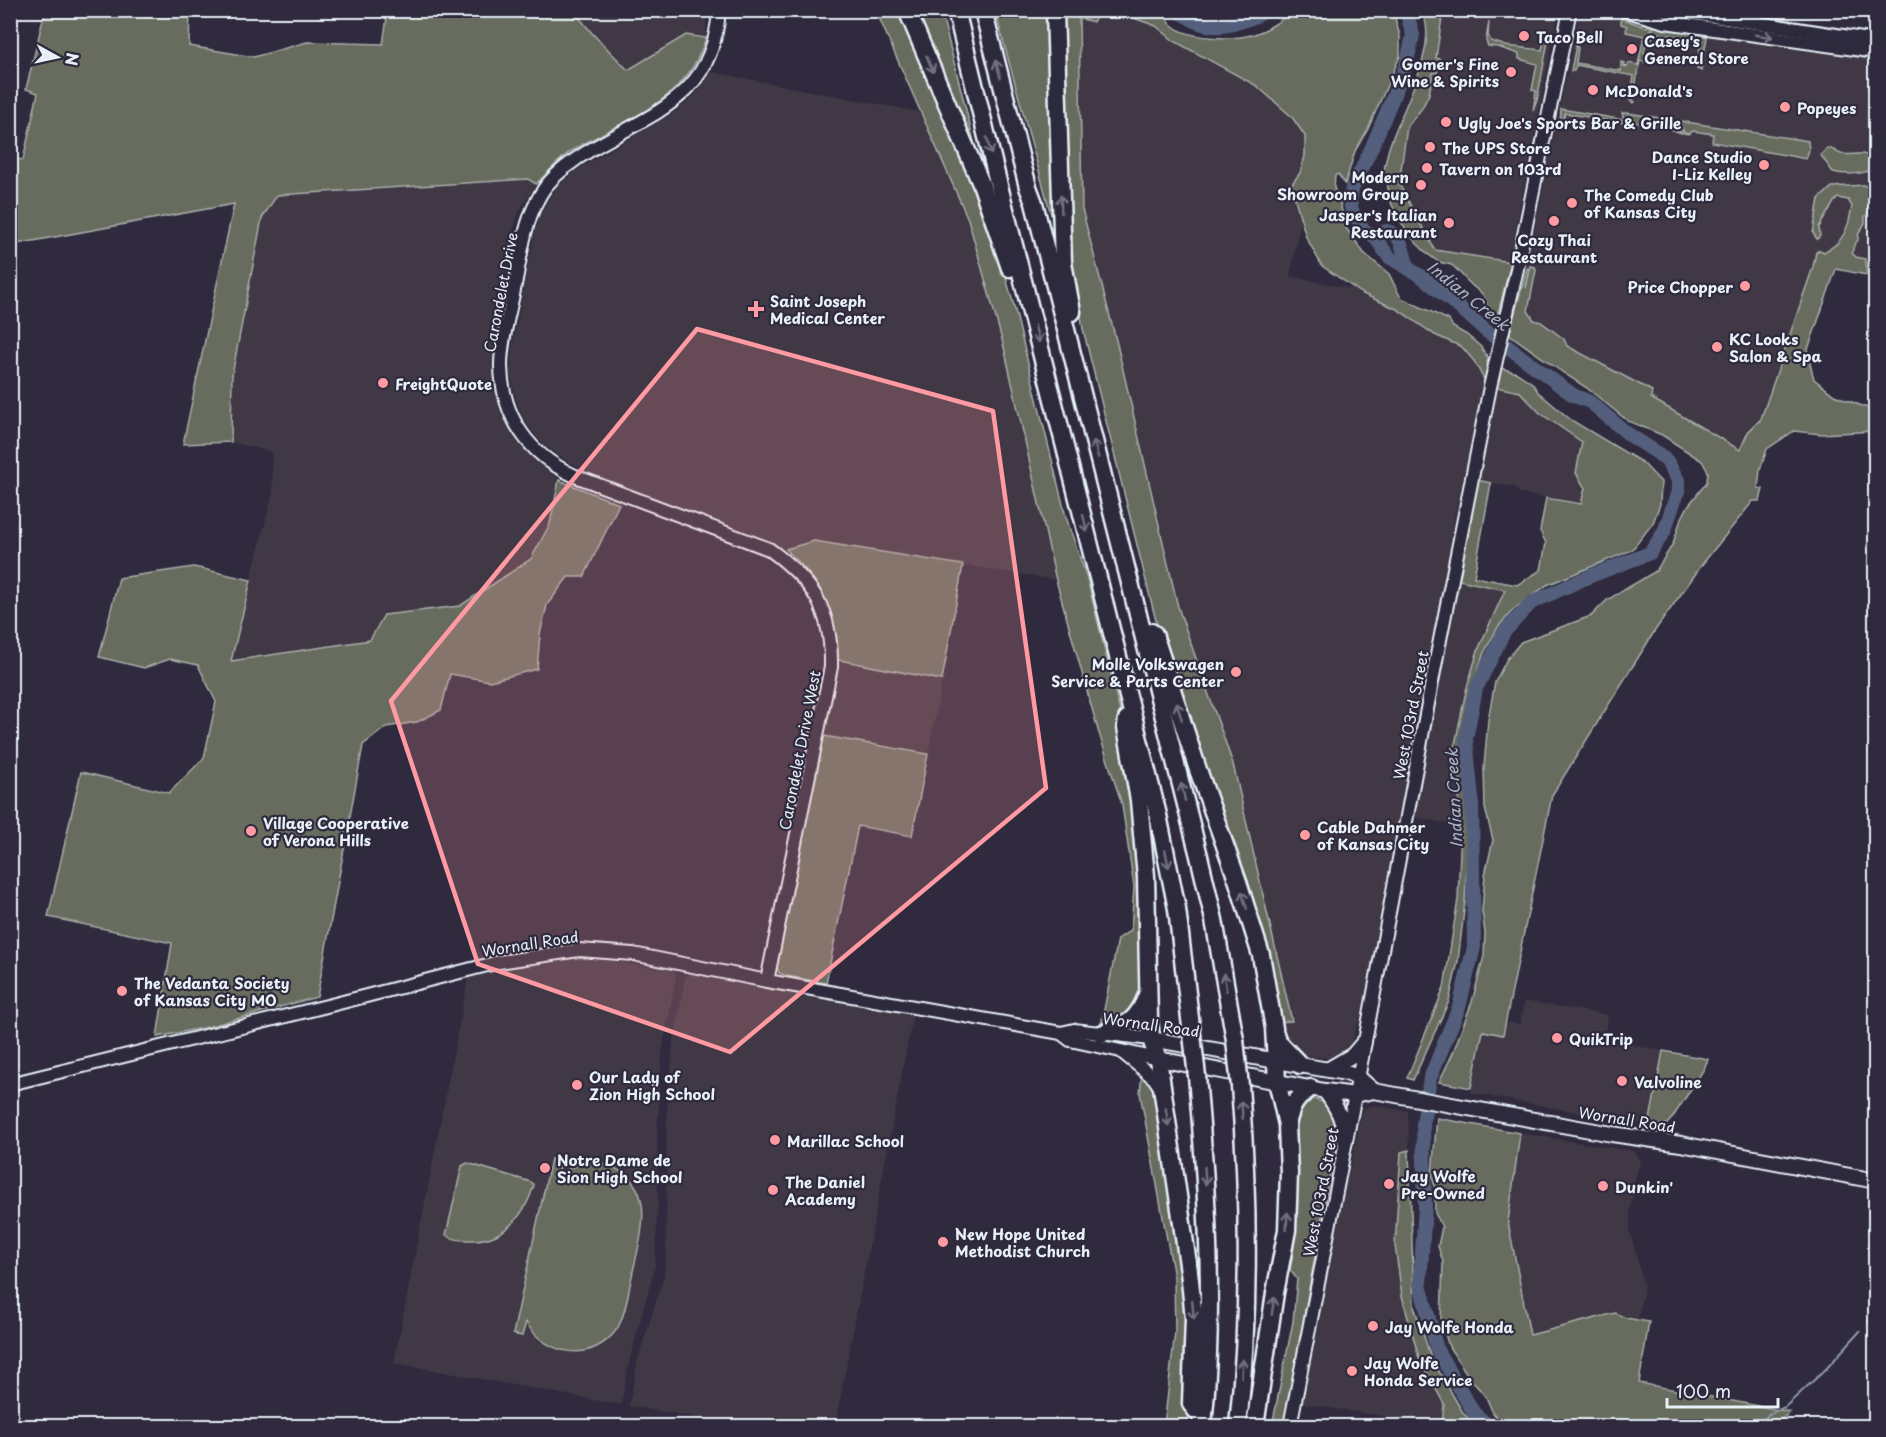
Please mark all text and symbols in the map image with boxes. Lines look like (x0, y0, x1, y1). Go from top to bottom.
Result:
place label: Taco Bell (1536, 25, 1603, 48)
north arrow (27, 27, 87, 87)
marker: Taco Bell (1517, 29, 1531, 43)
place label: Casey's General Store (1644, 29, 1749, 69)
one-way arrow (1753, 31, 1773, 42)
marker: Casey's General Store (1625, 42, 1639, 56)
text: N (60, 51, 86, 67)
place label: Gomer's Fine Wine & Spirits (1391, 52, 1500, 92)
one-way arrow (925, 55, 936, 73)
one-way arrow (991, 60, 1003, 79)
marker: Gomer's Fine Wine & Spirits (1504, 65, 1518, 79)
place label: McDonald's (1605, 79, 1693, 102)
marker: McDonald's (1586, 83, 1600, 97)
place label: Popeyes (1797, 96, 1856, 119)
marker: Popeyes (1778, 100, 1792, 114)
place label: Ugly Joe's Sports Bar & Grille (1458, 111, 1681, 134)
marker: Ugly Joe's Sports Bar & Grille (1439, 115, 1453, 129)
place label: The UPS Store (1442, 136, 1550, 159)
one-way arrow (984, 137, 996, 156)
marker: The UPS Store (1423, 140, 1437, 154)
place label: Dance Studio I-Liz Kelley (1652, 145, 1752, 185)
place label: Tavern on 103rd (1439, 157, 1562, 180)
marker: Dance Studio I-Liz Kelley (1757, 158, 1771, 172)
marker: Tavern on 103rd (1420, 161, 1434, 175)
place label: Modern Showroom Group (1277, 165, 1409, 205)
marker: Modern Showroom Group (1414, 178, 1428, 192)
place label: The Comedy Club of Kansas City (1584, 183, 1714, 223)
one-way arrow (1056, 195, 1067, 215)
marker: The Comedy Club of Kansas City (1565, 196, 1579, 210)
place label: Jasper's Italian Restaurant (1319, 203, 1437, 243)
marker: Cozy Thai Restaurant (1547, 214, 1561, 228)
marker: Jasper's Italian Restaurant (1442, 216, 1456, 230)
place label: Cozy Thai Restaurant (1511, 228, 1597, 268)
street label: Carondelet Drive (477, 230, 523, 354)
water label: Indian Creek (1423, 254, 1516, 337)
place label: Price Chopper (1628, 275, 1733, 298)
marker: Price Chopper (1738, 279, 1752, 293)
place label: Saint Joseph Medical Center (770, 289, 885, 329)
marker: Saint Joseph Medical Center (747, 300, 765, 318)
one-way arrow (1031, 325, 1043, 344)
place label: KC Looks Salon & Spa (1729, 327, 1823, 367)
marker: KC Looks Salon & Spa (1710, 340, 1724, 354)
place label: FreightQuote (395, 372, 492, 395)
marker: FreightQuote (376, 376, 390, 390)
one-way arrow (1089, 440, 1101, 459)
one-way arrow (1079, 514, 1091, 533)
street label: West 103rd Street (1386, 649, 1434, 781)
place label: Molle Volkswagen Service & Parts Center (1051, 652, 1224, 692)
marker: Molle Volkswagen Service & Parts Center (1229, 665, 1243, 679)
street label: Carondelet Drive West (772, 668, 826, 832)
one-way arrow (1173, 702, 1184, 721)
water label: Indian Creek (1438, 746, 1468, 848)
one-way arrow (1176, 782, 1188, 801)
place label: Village Cooperative of Verona Hills (263, 811, 409, 851)
place label: Cable Dahmer of Kansas City (1317, 815, 1429, 855)
marker: Village Cooperative of Verona Hills (244, 824, 258, 838)
marker: Cable Dahmer of Kansas City (1298, 828, 1312, 842)
one-way arrow (1162, 849, 1173, 868)
one-way arrow (1238, 891, 1249, 910)
street label: Wornall Road (480, 924, 580, 962)
place label: The Vedanta Society of Kansas City MO (134, 971, 290, 1011)
one-way arrow (1220, 972, 1231, 992)
marker: The Vedanta Society of Kansas City MO (115, 984, 129, 998)
street label: Wornall Road (1101, 1006, 1201, 1042)
place label: QuikTrip (1569, 1027, 1633, 1050)
marker: QuikTrip (1550, 1031, 1564, 1045)
place label: Our Lady of Zion High School (589, 1065, 715, 1105)
place label: Valvoline (1634, 1070, 1702, 1093)
marker: Valvoline (1615, 1074, 1629, 1088)
marker: Our Lady of Zion High School (570, 1078, 584, 1092)
street label: Wornall Road (1577, 1100, 1677, 1138)
one-way arrow (1236, 1101, 1247, 1121)
one-way arrow (1161, 1107, 1172, 1126)
street label: West 103rd Street (1296, 1126, 1344, 1258)
place label: Marillac School (787, 1129, 904, 1152)
marker: Marillac School (768, 1133, 782, 1147)
place label: Notre Dame de Sion High School (557, 1148, 682, 1188)
marker: Notre Dame de Sion High School (538, 1161, 552, 1175)
place label: Jay Wolfe Pre-Owned (1401, 1164, 1485, 1204)
one-way arrow (1199, 1166, 1210, 1186)
place label: The Daniel Academy (784, 1170, 865, 1210)
place label: Dunkin' (1615, 1175, 1673, 1198)
marker: Jay Wolfe Pre-Owned (1382, 1177, 1396, 1191)
marker: Dunkin' (1596, 1179, 1610, 1193)
marker: The Daniel Academy (766, 1183, 780, 1197)
one-way arrow (1282, 1212, 1293, 1232)
place label: New Hope United Methodist Church (955, 1222, 1090, 1262)
marker: New Hope United Methodist Church (936, 1235, 950, 1249)
one-way arrow (1268, 1297, 1279, 1317)
one-way arrow (1188, 1300, 1199, 1320)
place label: Jay Wolfe Honda (1385, 1315, 1515, 1338)
marker: Jay Wolfe Honda (1366, 1319, 1380, 1333)
place label: Jay Wolfe Honda Service (1364, 1351, 1472, 1391)
one-way arrow (1237, 1359, 1248, 1379)
marker: Jay Wolfe Honda Service (1345, 1364, 1359, 1378)
scale bar (1667, 1371, 1778, 1409)
text: 100 m (1676, 1377, 1731, 1404)

